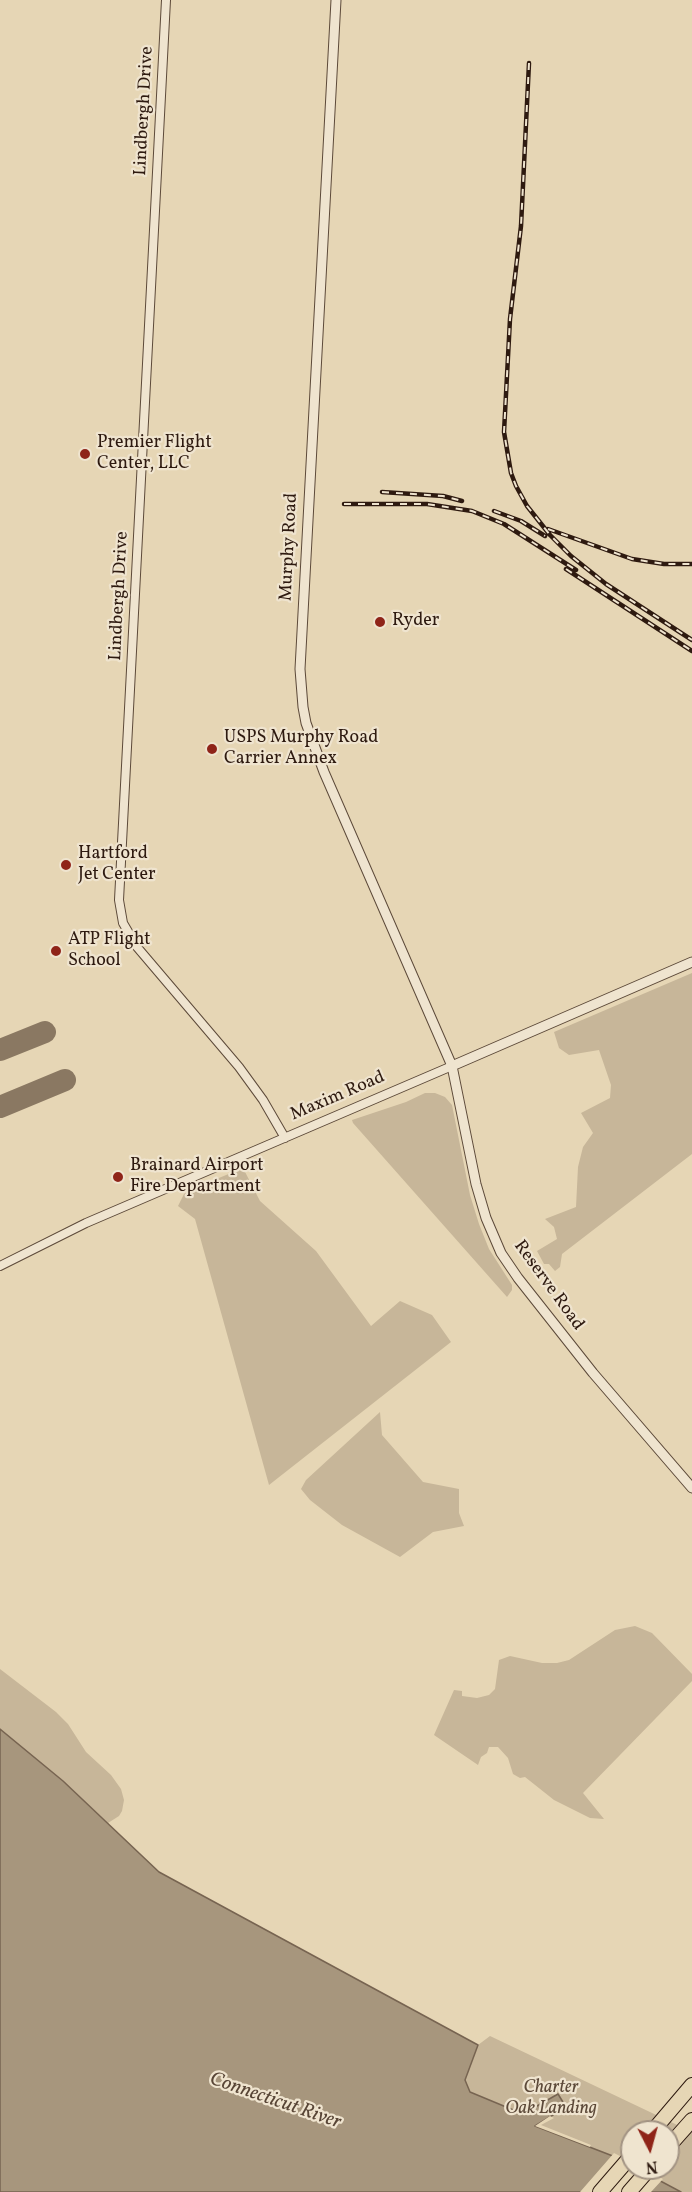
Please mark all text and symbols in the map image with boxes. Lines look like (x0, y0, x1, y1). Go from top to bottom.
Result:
street label: Lindbergh Drive (131, 46, 159, 176)
place label: Premier Flight Center, LLC (97, 433, 212, 476)
marker: Premier Flight Center, LLC (78, 447, 92, 461)
street label: Murphy Road (276, 492, 304, 602)
street label: Lindbergh Drive (106, 531, 134, 661)
place label: Ryder (392, 611, 439, 633)
marker: Ryder (373, 615, 387, 629)
place label: USPS Murphy Road Carrier Annex (224, 728, 378, 771)
marker: USPS Murphy Road Carrier Annex (205, 742, 219, 756)
place label: Hartford Jet Center (78, 844, 156, 886)
marker: Hartford Jet Center (59, 858, 73, 872)
place label: ATP Flight School (68, 930, 151, 972)
marker: ATP Flight School (49, 944, 63, 958)
street label: Maxim Road (288, 1067, 388, 1127)
place label: Brainard Airport Fire Department (130, 1156, 264, 1198)
marker: Brainard Airport Fire Department (111, 1170, 125, 1184)
street label: Reserve Road (508, 1237, 588, 1335)
water label: Connecticut River (206, 2068, 344, 2136)
park label: Charter Oak Landing (505, 2078, 597, 2120)
north arrow (620, 2120, 680, 2180)
text: N (645, 2154, 659, 2177)

